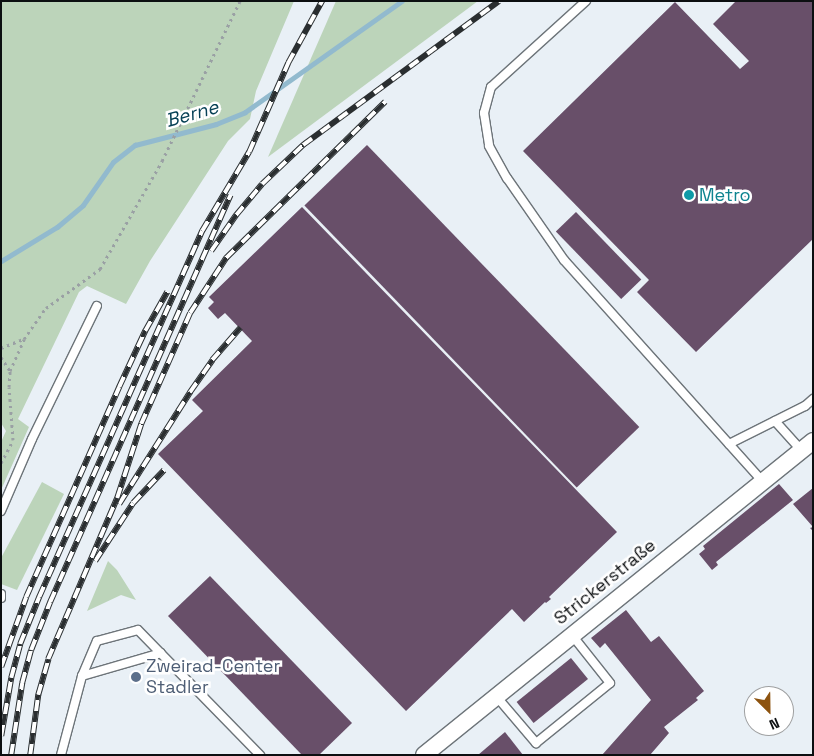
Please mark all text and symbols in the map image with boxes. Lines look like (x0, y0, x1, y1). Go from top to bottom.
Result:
water label: Berne (163, 96, 221, 132)
place label: Metro (699, 184, 751, 206)
marker: Metro (683, 189, 695, 201)
street label: Strickerstraße (550, 535, 660, 629)
place label: Zweirad-Center Stadler (146, 656, 280, 699)
marker: Zweirad-Center Stadler (130, 671, 142, 683)
north arrow (744, 686, 794, 736)
text: N (767, 714, 782, 734)

